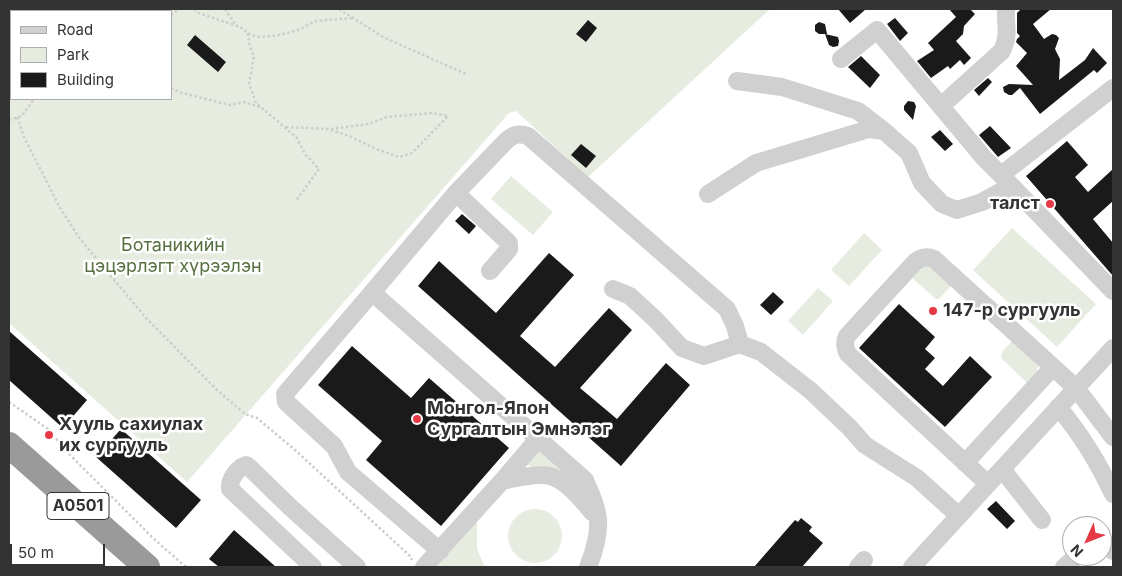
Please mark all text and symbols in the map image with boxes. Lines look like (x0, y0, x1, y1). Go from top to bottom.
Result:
legend (10, 10, 172, 100)
text: Road (57, 20, 93, 39)
text: Park (57, 45, 89, 64)
text: Building (57, 70, 114, 89)
place label: талст (990, 193, 1040, 215)
marker: талст (1044, 198, 1056, 210)
park label: Ботаникийн цэцэрлэгт хүрээлэн (84, 235, 262, 278)
place label: 147-р сургууль (943, 300, 1081, 322)
marker: 147-р сургууль (927, 305, 939, 317)
place label: Монгол-Япон Сургалтын Эмнэлэг (427, 398, 610, 440)
marker: Монгол-Япон Сургалтын Эмнэлэг (411, 413, 423, 425)
place label: Хууль сахиулах их сургууль (59, 414, 203, 456)
marker: Хууль сахиулах их сургууль (43, 429, 55, 441)
road number: A0501 (47, 492, 109, 520)
north arrow (1062, 516, 1112, 566)
scale bar (12, 534, 108, 566)
text: N (1067, 541, 1086, 561)
text: 50 m (18, 543, 54, 562)

